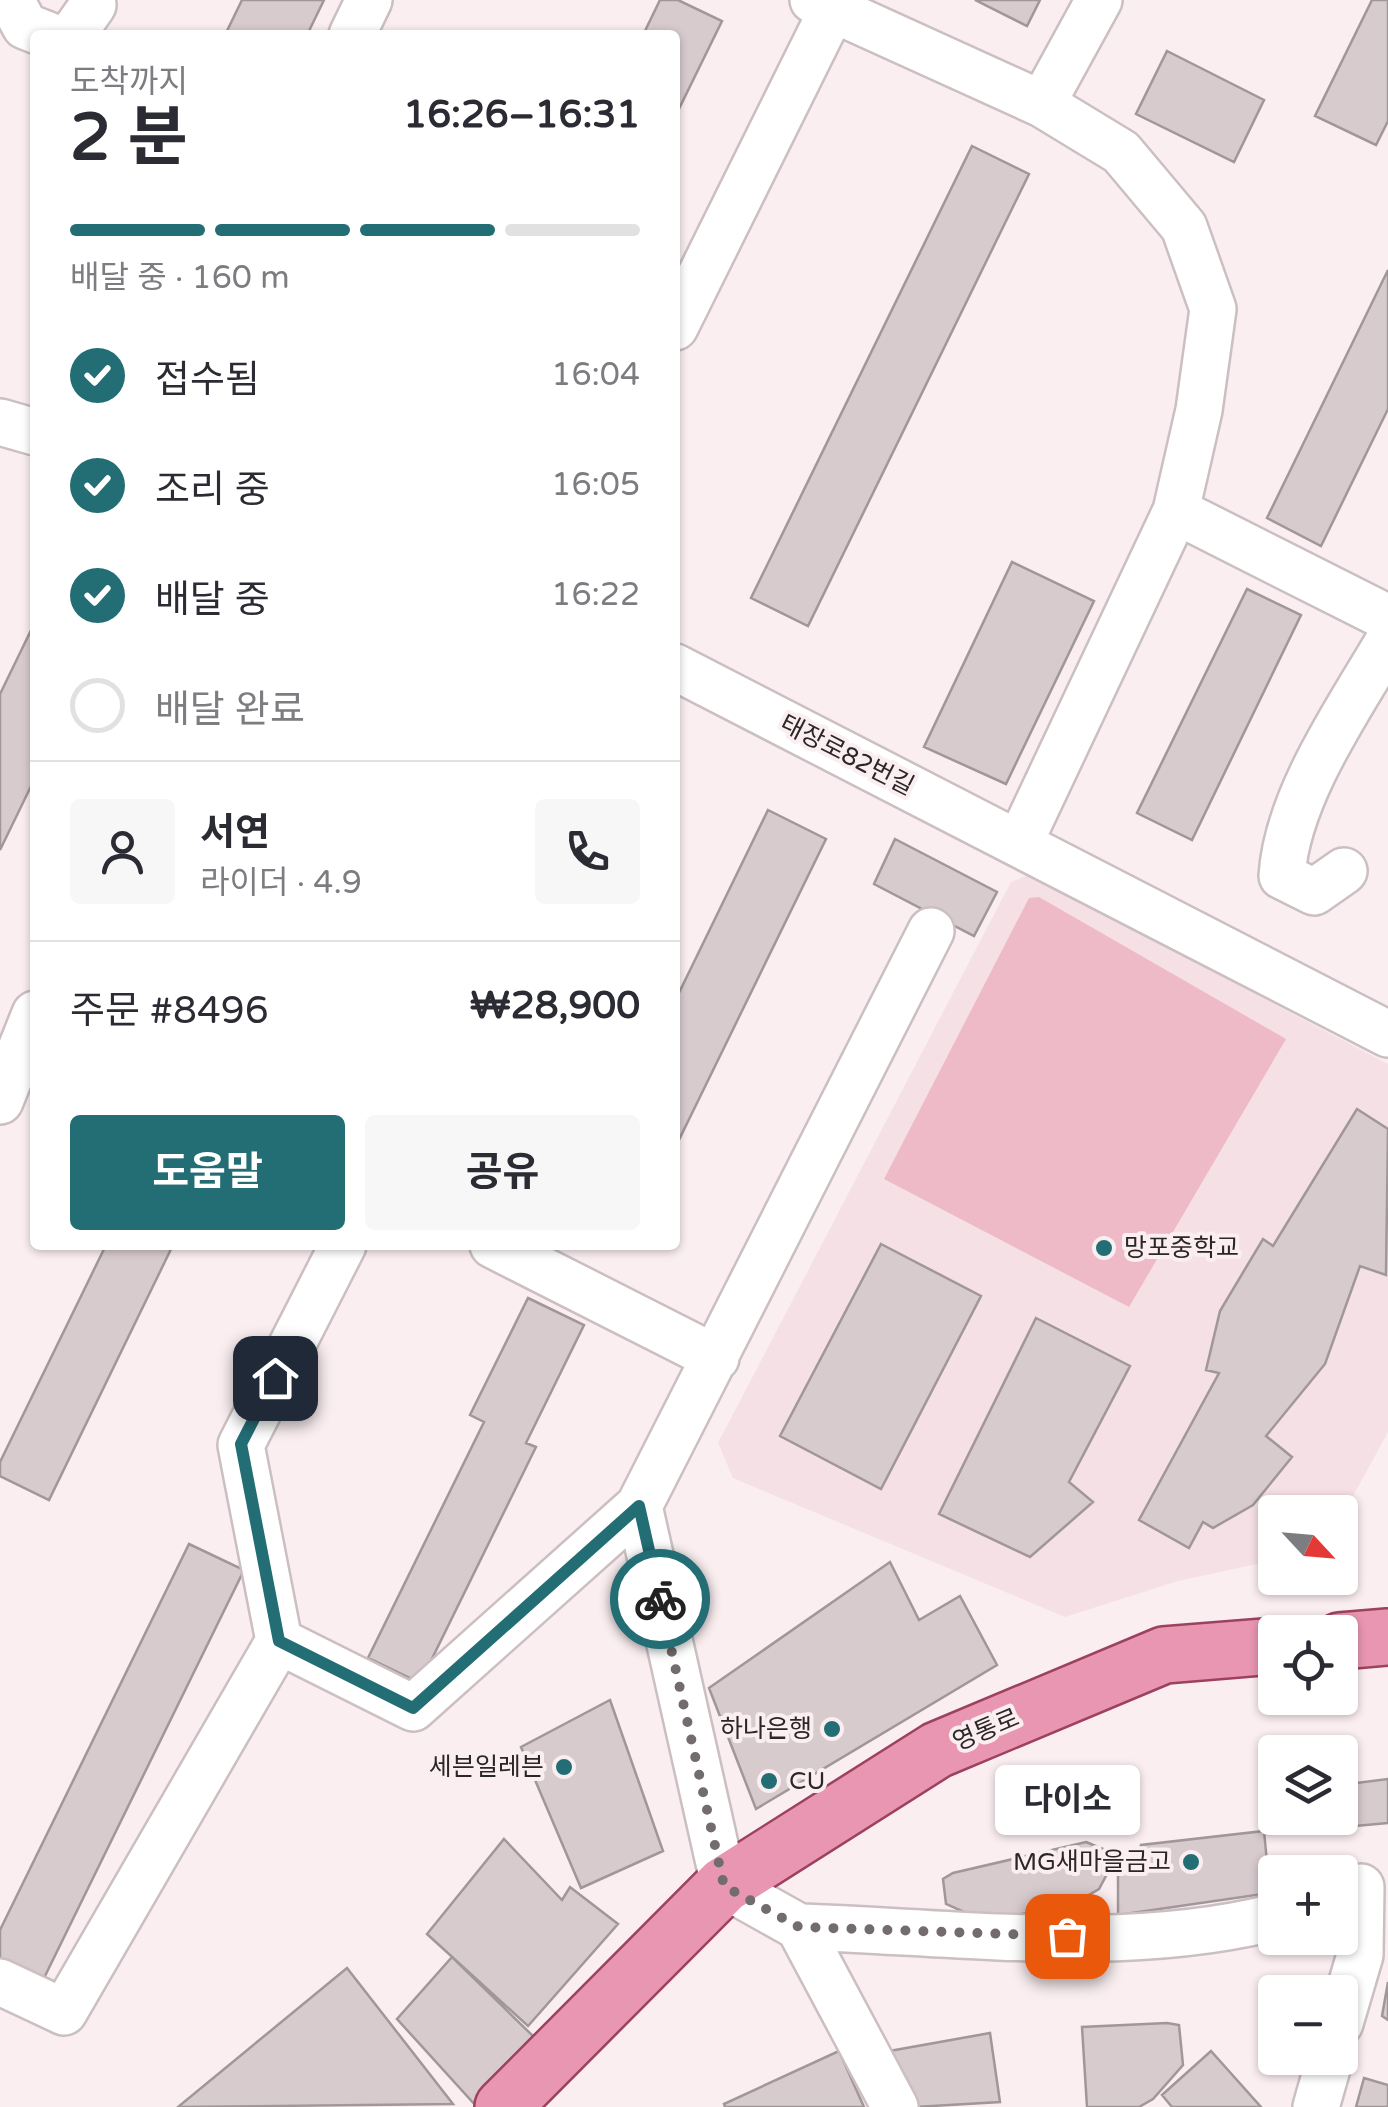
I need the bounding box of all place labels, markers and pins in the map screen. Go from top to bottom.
place label: 망포중학교 [1124,1233,1239,1263]
marker: 망포중학교 [1093,1237,1115,1259]
pin [233,1336,318,1421]
place label: 하나은행 [720,1714,812,1744]
marker: 하나은행 [821,1718,843,1740]
place label: 세븐일레븐 [429,1752,544,1782]
marker: 세븐일레븐 [553,1756,575,1778]
place label: CU [789,1766,825,1796]
callout: 다이소 [994,1766,1140,1836]
marker: CU [758,1770,780,1792]
place label: MG새마을금고 [1013,1847,1171,1877]
marker: MG새마을금고 [1180,1851,1202,1873]
pin [1025,1894,1110,1979]

